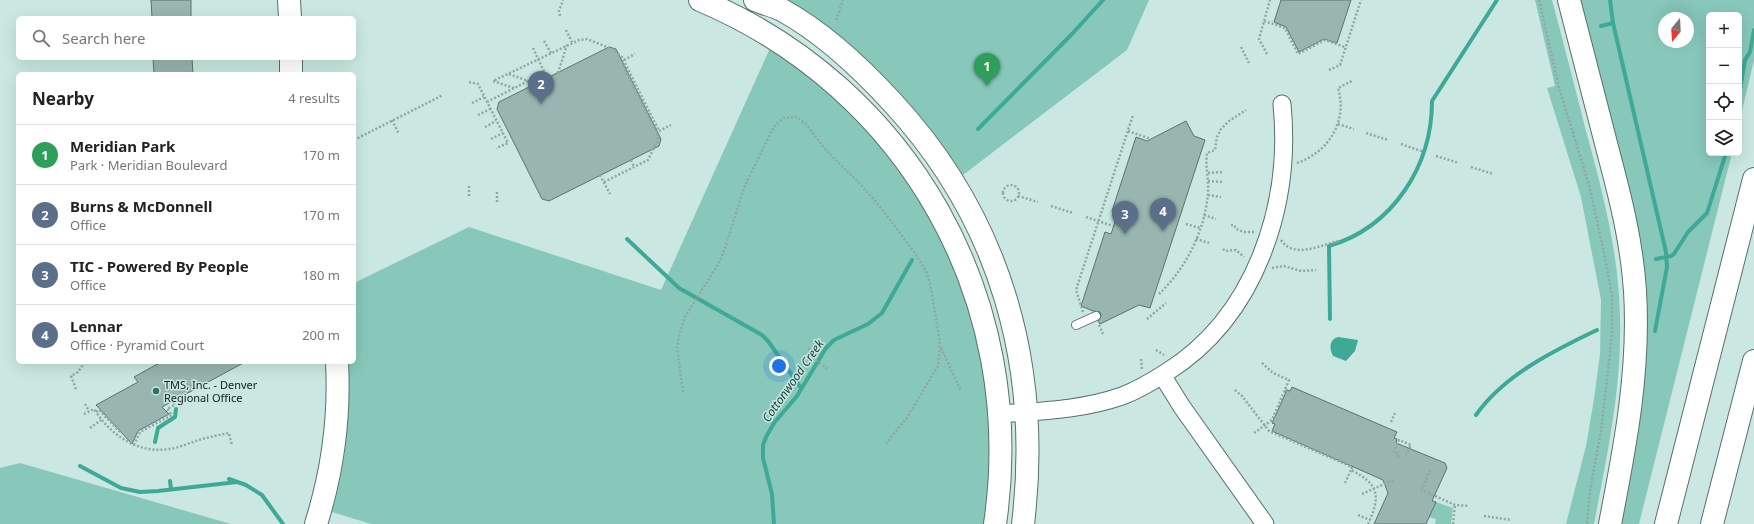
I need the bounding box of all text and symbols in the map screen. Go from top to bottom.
north arrow [1658,12,1694,48]
map controls [1706,12,1742,156]
button: + [1706,12,1742,48]
search box [16,16,356,60]
icon: search [30,27,52,49]
text: Search here [62,28,145,48]
button: − [1706,48,1742,84]
pin: 1 [974,53,1000,86]
pin: 2 [528,71,554,104]
button: locate [1706,84,1742,120]
text: Nearby [32,87,94,110]
text: 4 results [288,89,340,107]
button: layers [1706,120,1742,156]
text: Meridian Park [70,136,175,156]
text: 1 [41,146,49,164]
text: 170 m [302,146,340,164]
text: Park · Meridian Boulevard [70,156,227,174]
text: Burns & McDonnell [70,196,212,216]
pin: 4 [1150,198,1176,231]
pin: 3 [1112,201,1138,234]
text: 2 [41,206,49,224]
text: 170 m [302,206,340,224]
text: Office [70,216,106,234]
text: TIC - Powered By People [70,256,249,276]
text: 3 [41,266,49,284]
text: 180 m [302,266,340,284]
text: Office [70,276,106,294]
text: Lennar [70,316,123,336]
text: 4 [41,326,49,344]
text: 200 m [302,326,340,344]
water label: Cottonwood Creek [758,335,828,425]
text: Office · Pyramid Court [70,336,204,354]
your location [769,356,789,376]
place label: TMS, Inc. - Denver Regional Office [164,377,258,405]
marker: TMS, Inc. - Denver Regional Office [151,386,161,396]

